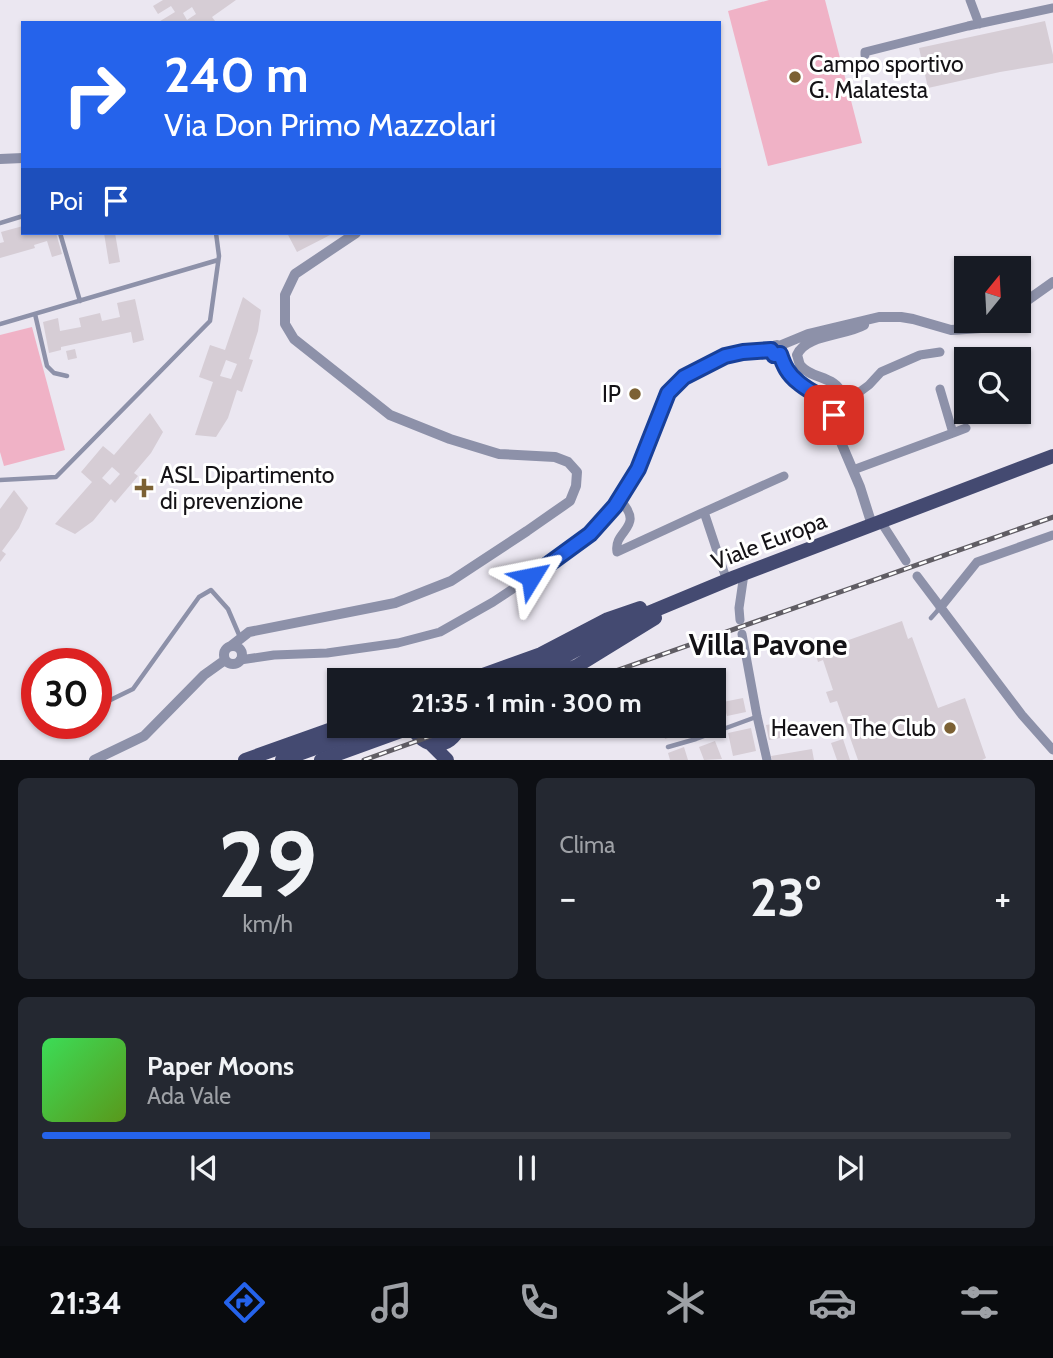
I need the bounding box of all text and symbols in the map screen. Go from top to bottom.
text: 240 m [164,45,309,104]
icon: right [49,49,140,140]
place label: Campo sportivo G. Malatesta [809,50,964,104]
marker: Campo sportivo G. Malatesta [787,69,803,85]
text: Via Don Primo Mazzolari [164,105,496,144]
icon: arrive [97,182,135,220]
text: Poi [49,185,83,217]
north arrow [954,256,1031,332]
map controls [954,256,1031,424]
button: search [954,347,1031,424]
place label: IP [602,380,621,408]
pin [804,385,864,445]
marker: IP [627,386,643,402]
icon: arrive [815,396,853,434]
place label: ASL Dipartimento di prevenzione [160,461,334,515]
marker: ASL Dipartimento di prevenzione [134,478,154,498]
street label: Viale Europa [707,506,831,576]
position arrow [494,540,568,614]
district label: Villa Pavone [689,626,847,663]
speed limit sign: 30 [21,648,112,739]
text: 21:35 · 1 min · 300 m [411,687,642,719]
place label: Heaven The Club [771,714,936,742]
marker: Heaven The Club [942,720,958,736]
text: 29 [218,809,317,920]
text: Clima [560,831,615,859]
text: 23° [750,866,821,929]
text: − [560,874,576,921]
text: + [994,874,1011,921]
text: km/h [243,910,293,938]
text: Paper Moons [147,1050,294,1082]
text: Ada Vale [147,1082,231,1110]
icon: previous [185,1149,223,1187]
icon: pause [508,1149,546,1187]
icon: next [831,1149,869,1187]
icon: directions [220,1278,269,1327]
icon: music [367,1278,416,1327]
icon: phone [514,1278,563,1327]
icon: climate [661,1278,710,1327]
icon: car [808,1278,857,1327]
icon: filters [955,1278,1004,1327]
text: 21:34 [49,1283,122,1322]

